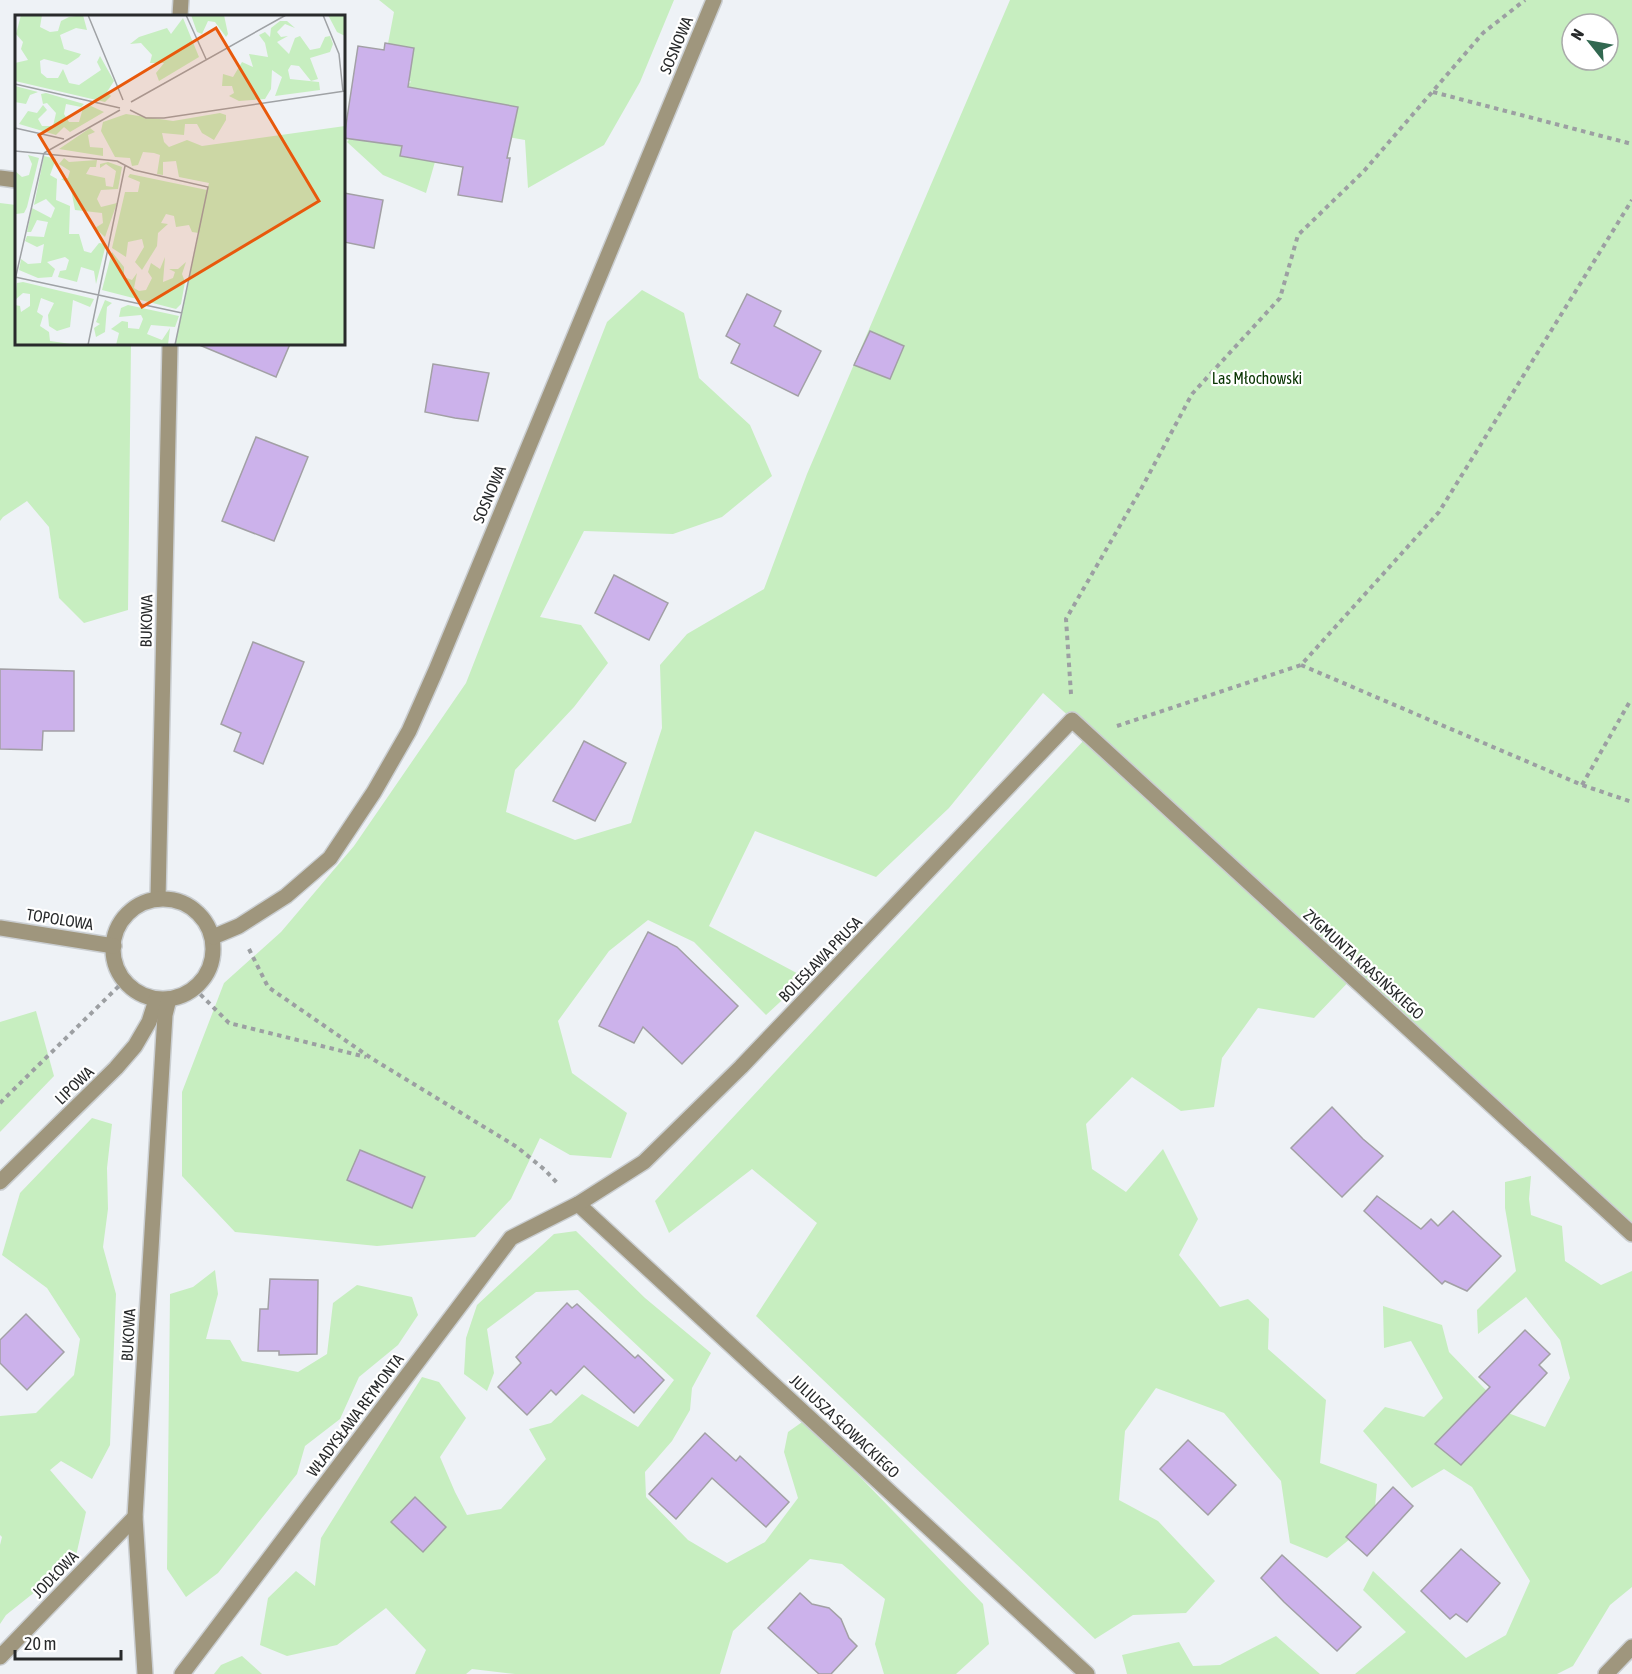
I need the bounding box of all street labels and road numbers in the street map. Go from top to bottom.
street label: SOSNOWA [656,13,696,76]
street label: SOSNOWA [469,462,509,525]
street label: BUKOWA [137,594,155,648]
street label: TOPOLOWA [25,905,95,933]
street label: ZYGMUNTA KRASIŃSKIEGO [1300,905,1428,1023]
street label: BOLESŁAWA PRUSA [775,913,865,1005]
street label: LIPOWA [51,1062,97,1108]
street label: BUKOWA [118,1308,138,1362]
street label: WŁADYSŁAWA REYMONTA [303,1350,407,1480]
street label: JULIUSZA SŁOWACKIEGO [787,1371,903,1481]
street label: JODŁOWA [29,1547,82,1601]

